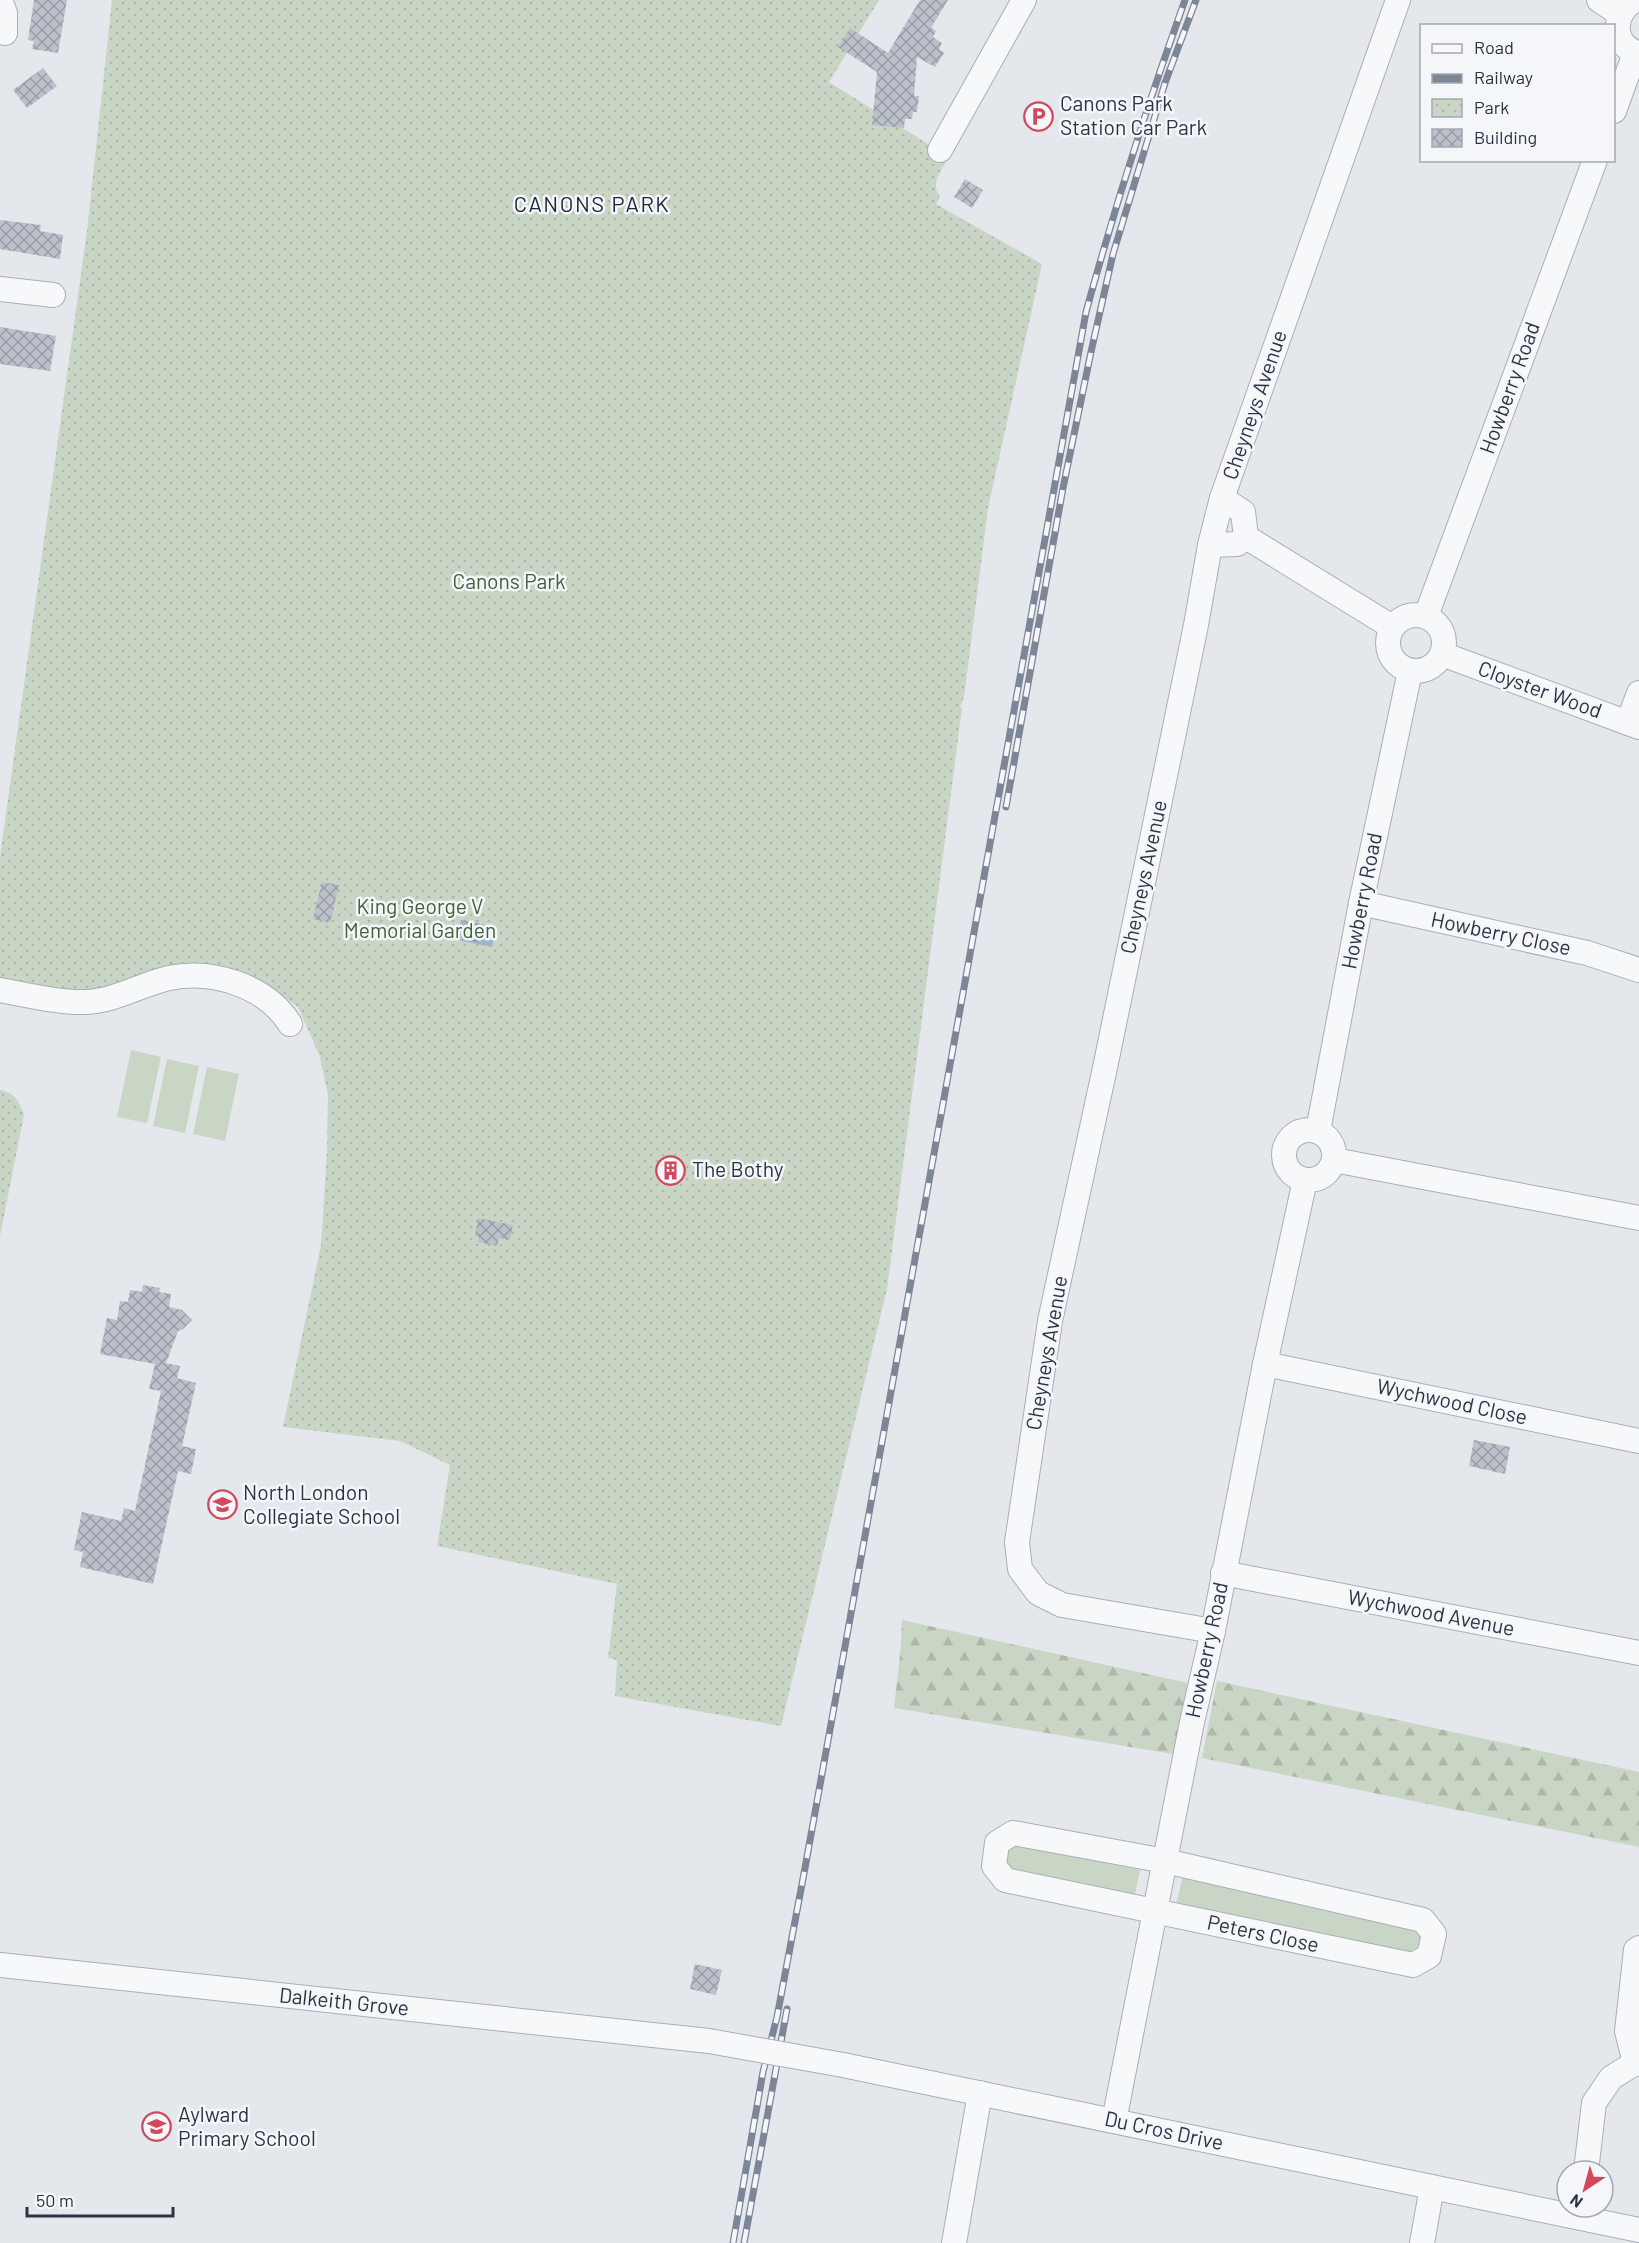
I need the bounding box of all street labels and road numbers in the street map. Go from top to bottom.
street label: Howberry Road [1473,318,1544,457]
street label: Cheyneys Avenue [1216,326,1291,483]
street label: Cloyster Wood [1475,655,1606,723]
street label: Cheyneys Avenue [1114,797,1171,956]
street label: Howberry Road [1335,830,1386,971]
street label: Howberry Close [1429,905,1574,960]
street label: Cheyneys Avenue [1020,1273,1071,1432]
street label: Wychwood Close [1375,1372,1530,1429]
street label: Howberry Road [1179,1579,1232,1720]
street label: Wychwood Avenue [1346,1583,1517,1640]
street label: Peters Close [1205,1908,1322,1957]
street label: Dalkeith Grove [278,1981,410,2020]
street label: Du Cros Drive [1103,2105,1226,2154]

